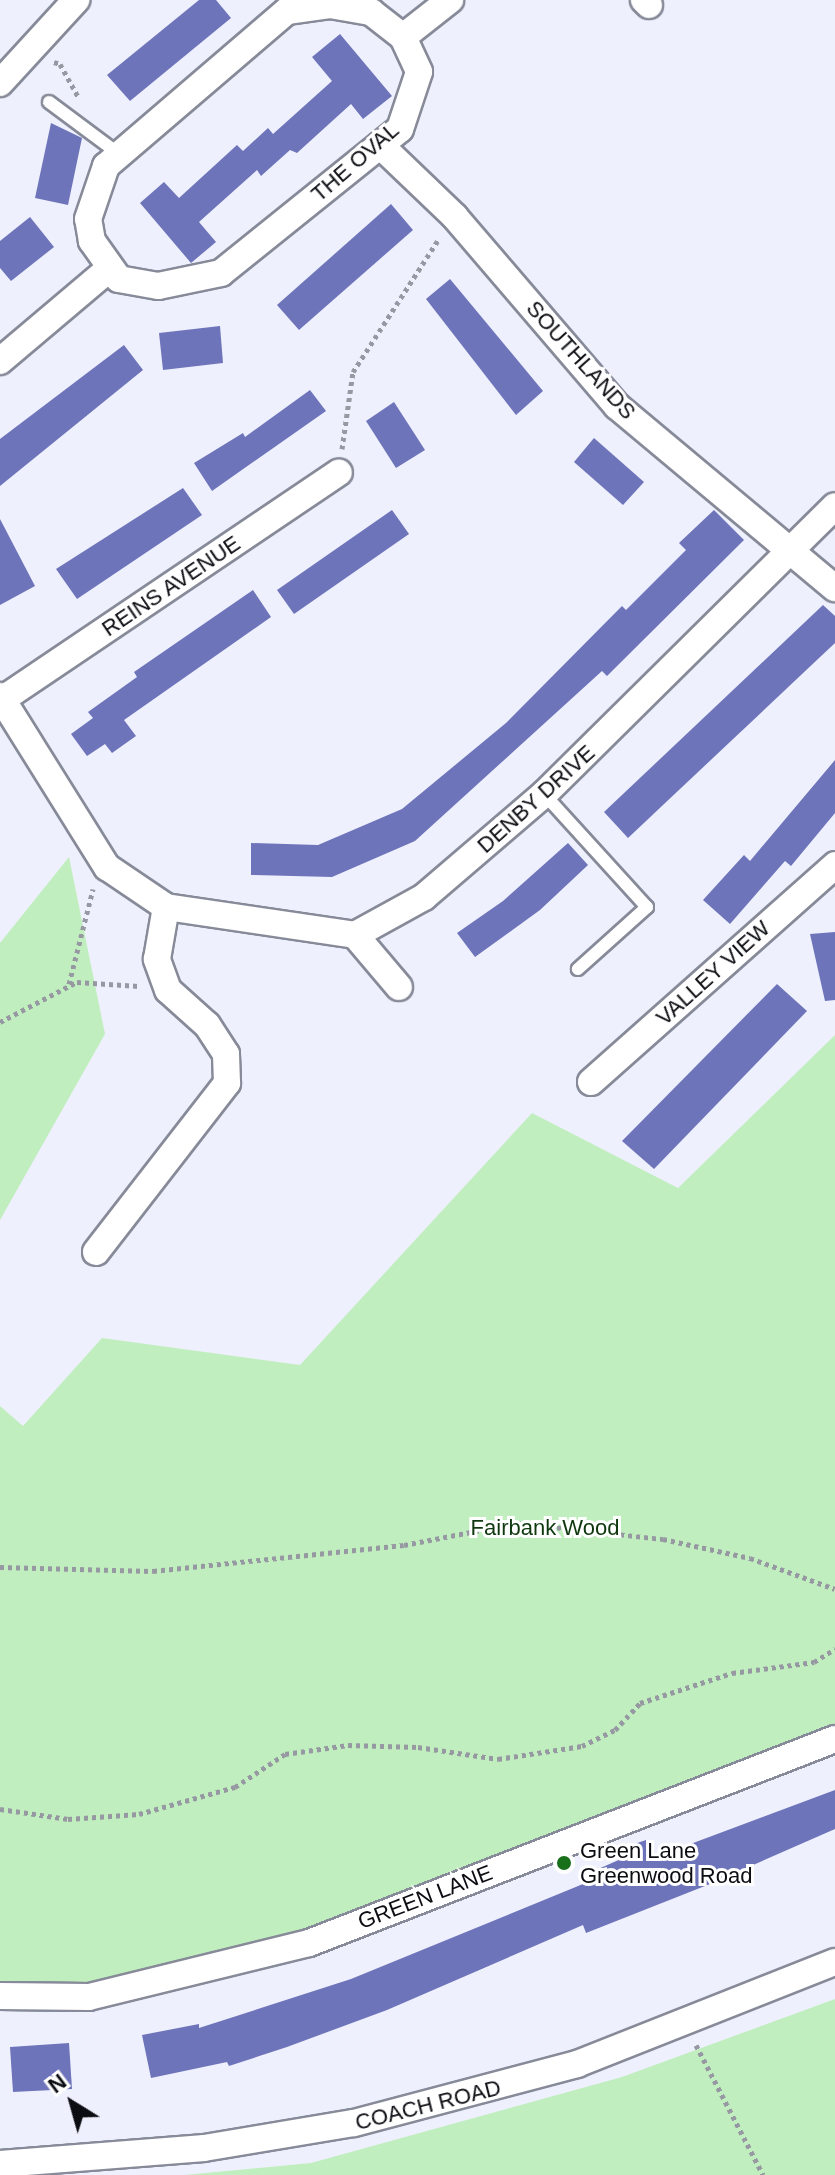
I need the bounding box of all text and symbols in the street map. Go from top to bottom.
street label: THE OVAL [306,117,404,207]
street label: SOUTHLANDS [521,295,641,425]
street label: REINS AVENUE [96,530,246,642]
street label: DENBY DRIVE [472,739,600,859]
street label: VALLEY VIEW [651,915,775,1031]
park label: Fairbank Wood [471,1515,619,1541]
place label: Green Lane Greenwood Road [580,1837,752,1888]
marker: Green Lane Greenwood Road [555,1854,573,1872]
street label: GREEN LANE [354,1859,496,1935]
north arrow [32,2063,112,2143]
text: N [43,2069,71,2098]
street label: COACH ROAD [352,2074,504,2136]

